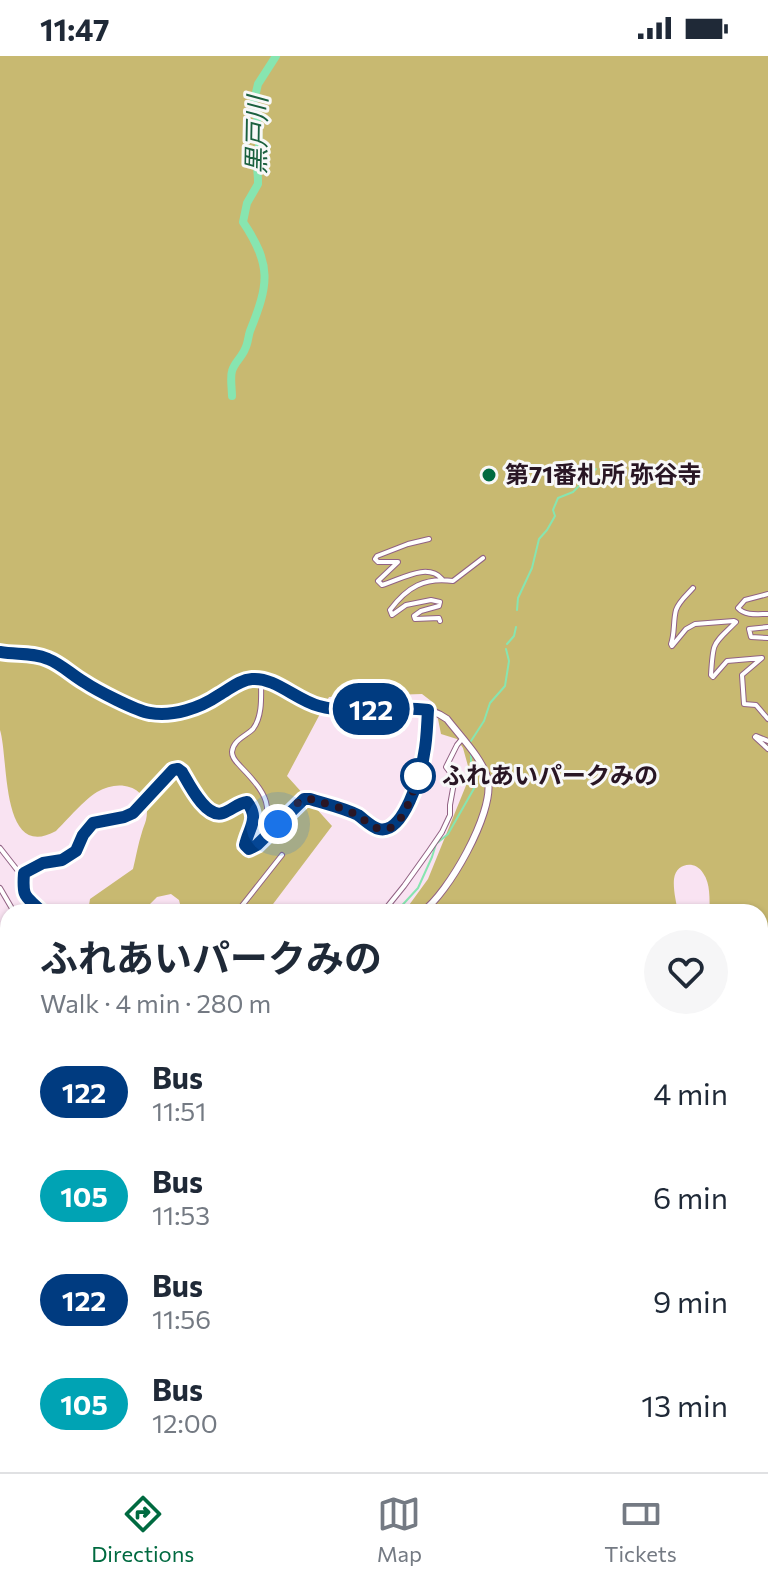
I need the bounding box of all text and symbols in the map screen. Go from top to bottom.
text: 11:47 [40,10,109,47]
water label: 黒戸川 [239,93,272,174]
place label: 第71番札所 弥谷寺 [505,459,702,488]
marker: 第71番札所 弥谷寺 [480,466,498,484]
line badge: 122 [325,683,417,735]
text: 122 [349,692,393,726]
marker: ふれあいパークみの [401,759,435,793]
place label: ふれあいパークみの [442,760,658,789]
your location [258,804,298,844]
button: heart [644,930,728,1014]
text: ふれあいパークみの [40,933,382,980]
text: Walk · 4 min · 280 m [40,987,271,1018]
text: Bus [152,1058,203,1095]
text: 4 min [653,1074,728,1111]
text: 122 [62,1075,106,1109]
text: 11:51 [152,1095,206,1126]
text: Bus [152,1162,203,1199]
text: 6 min [653,1178,728,1215]
text: 105 [60,1179,108,1213]
text: 11:53 [152,1199,210,1230]
text: Bus [152,1266,203,1303]
text: 9 min [653,1282,728,1319]
text: 122 [62,1283,106,1317]
text: 11:56 [152,1303,211,1334]
text: Bus [152,1370,203,1407]
text: 13 min [641,1386,728,1423]
text: 105 [60,1387,108,1421]
text: 12:00 [152,1407,218,1438]
tab: Directions [91,1492,194,1567]
tab: Map [377,1492,422,1567]
tab: Tickets [604,1492,677,1567]

